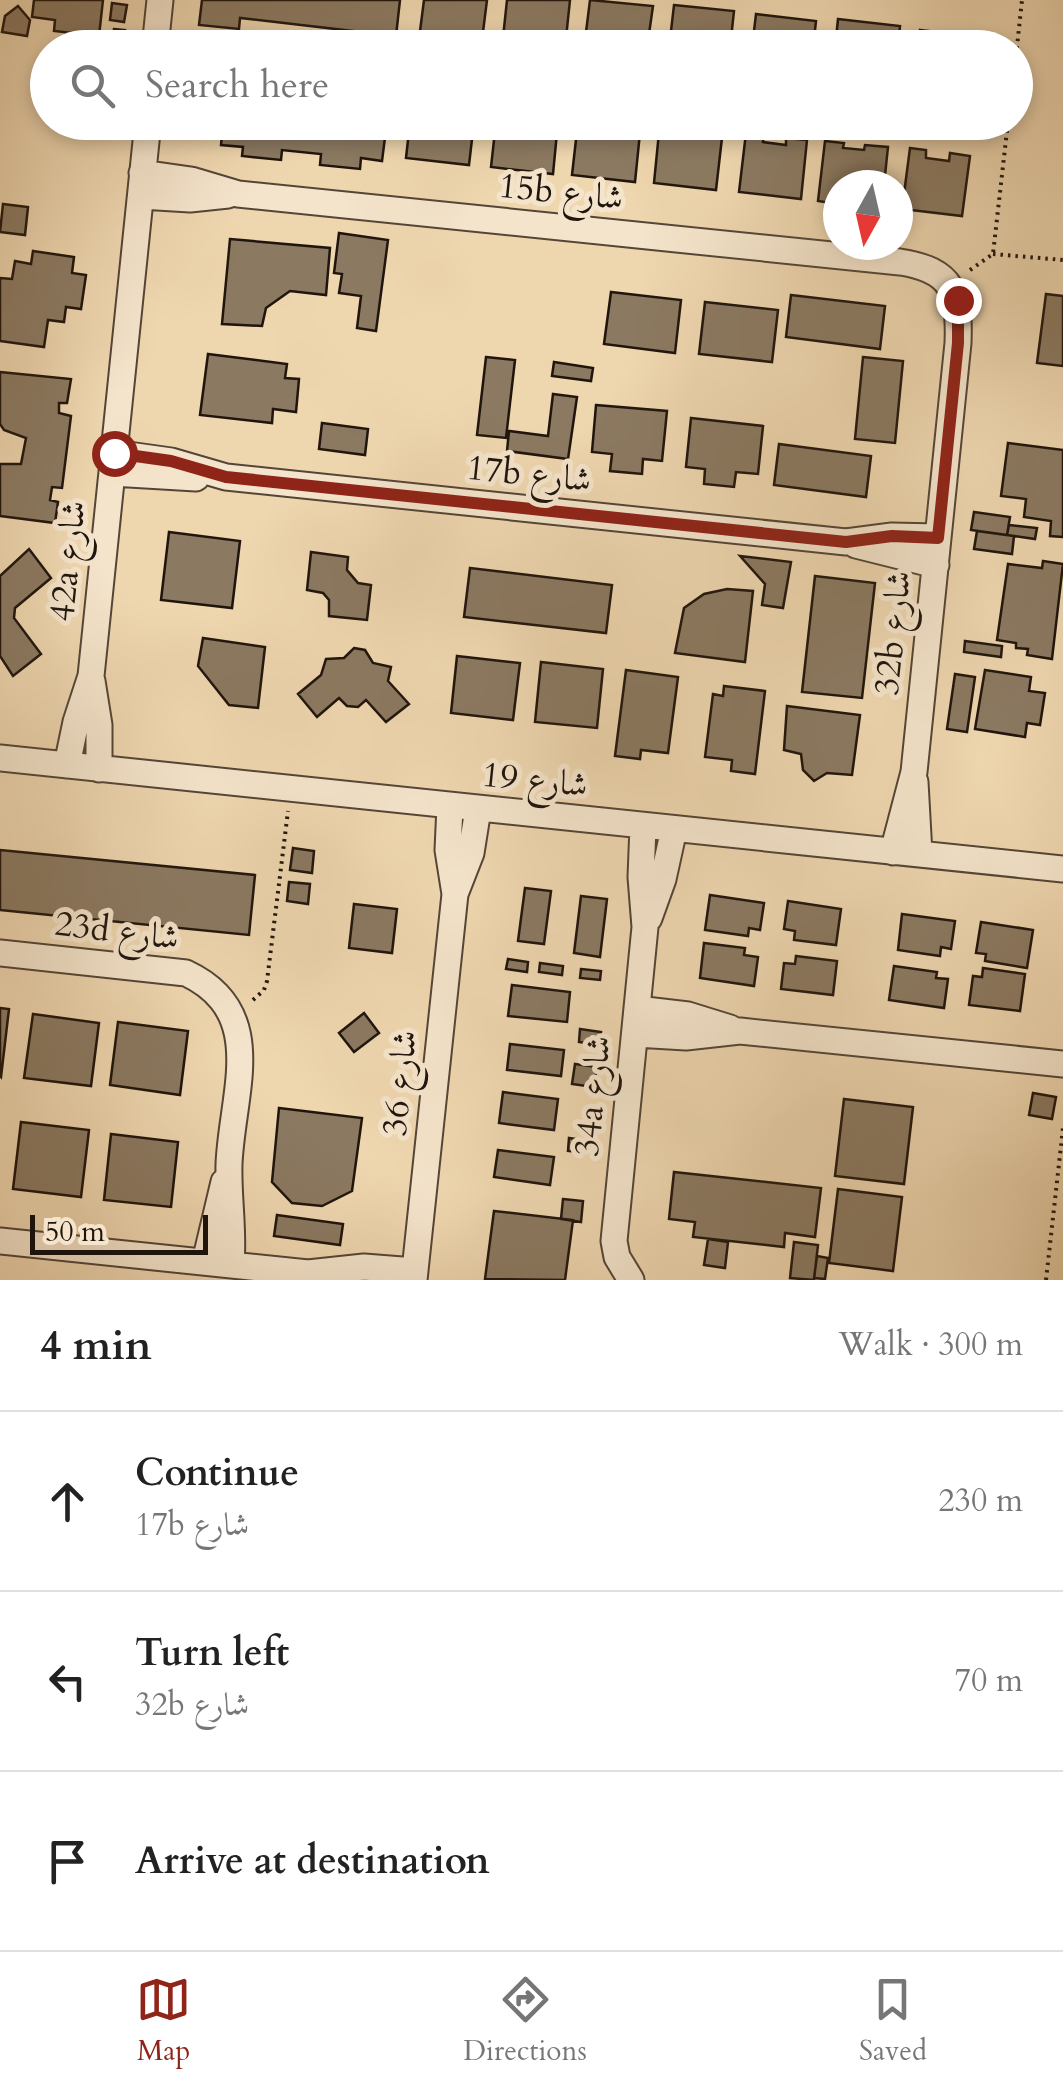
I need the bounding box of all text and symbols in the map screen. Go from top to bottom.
search box [30,30,1033,140]
icon: search [65,58,120,113]
text: Search here [145,59,329,111]
street label: 15b شارع [496,162,626,226]
north arrow [823,170,913,260]
route end [936,278,982,324]
route start [92,431,138,477]
street label: 17b شارع [464,444,594,508]
street label: 42a شارع [38,498,102,624]
street label: 32b شارع [863,568,927,698]
street label: شارع 19 [479,751,590,813]
street label: 23d شارع [52,900,182,966]
street label: شارع 36 [371,1028,433,1139]
street label: 34a شارع [563,1033,627,1159]
scale bar [30,1210,208,1254]
text: 50 m [45,1213,105,1251]
text: 4 min [40,1317,152,1374]
text: Walk · 300 m [838,1323,1023,1367]
text: Continue [135,1447,299,1499]
icon: ahead [40,1474,95,1529]
text: 230 m [938,1479,1023,1523]
text: 17b شارع [135,1503,249,1547]
text: Turn left [135,1627,289,1679]
icon: left [40,1654,95,1709]
text: 70 m [955,1659,1023,1703]
text: 32b شارع [135,1683,249,1727]
icon: arrive [40,1834,95,1889]
text: Arrive at destination [135,1835,490,1887]
tab: Map [136,1972,191,2070]
tab: Directions [463,1972,587,2070]
tab: Saved [859,1972,927,2070]

